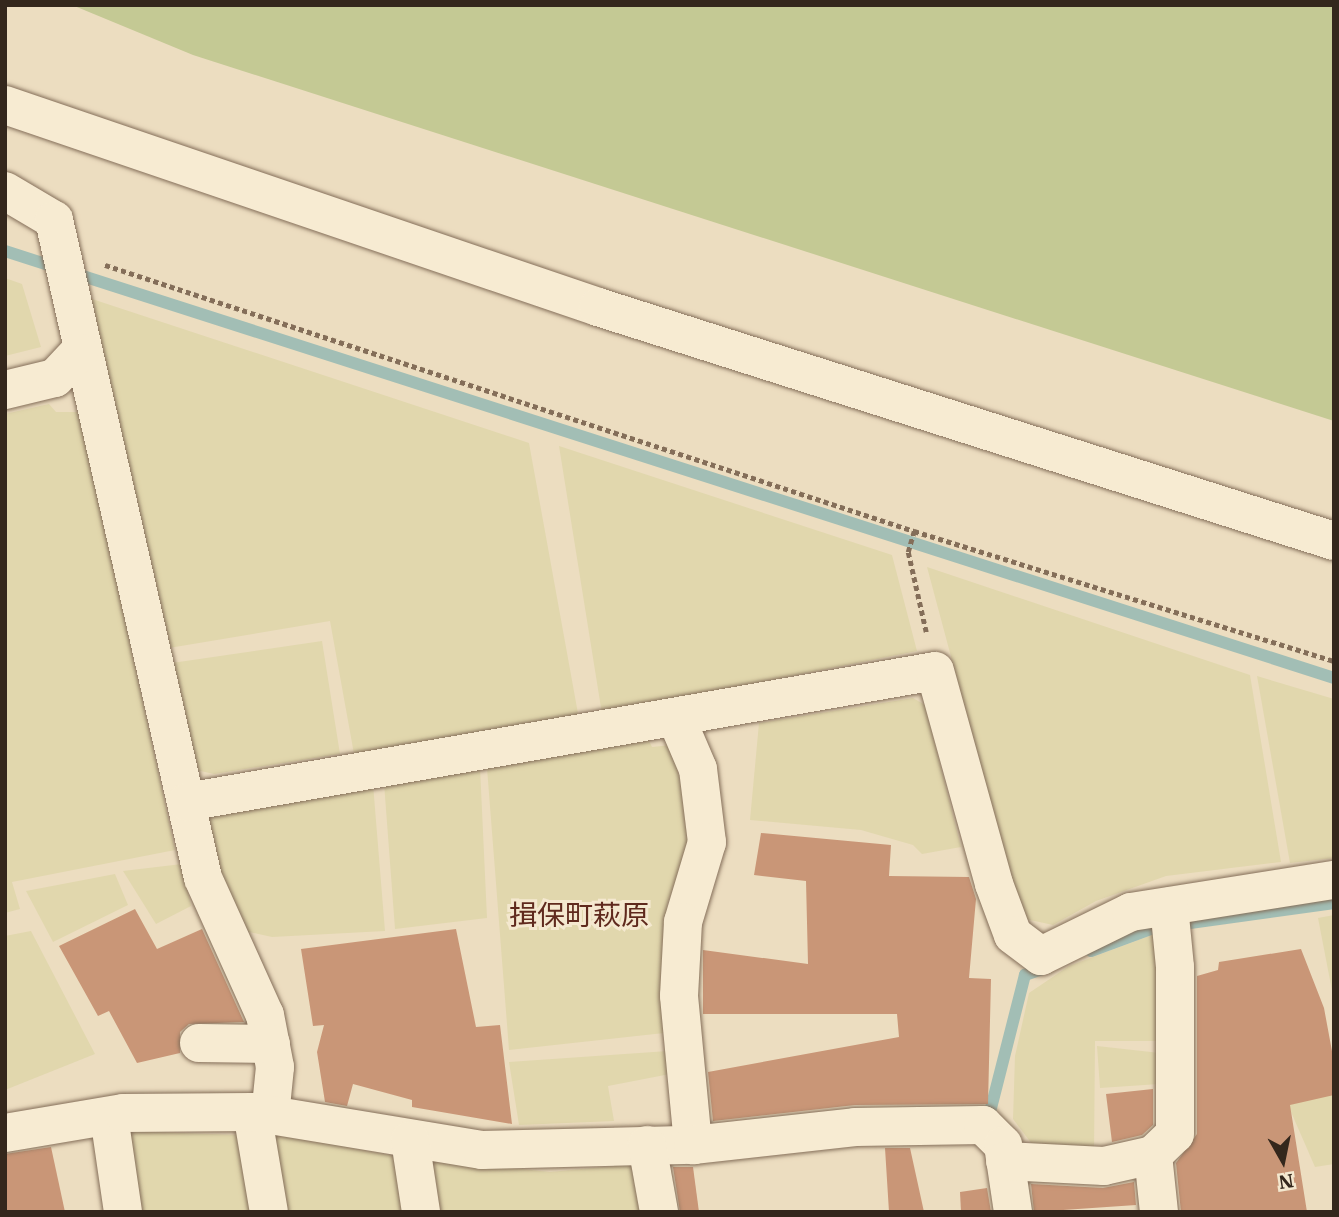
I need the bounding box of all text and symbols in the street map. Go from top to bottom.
district label: 揖保町萩原 [509,898,649,932]
north arrow [1248,1126,1318,1196]
text: N [1277,1169,1296,1195]

